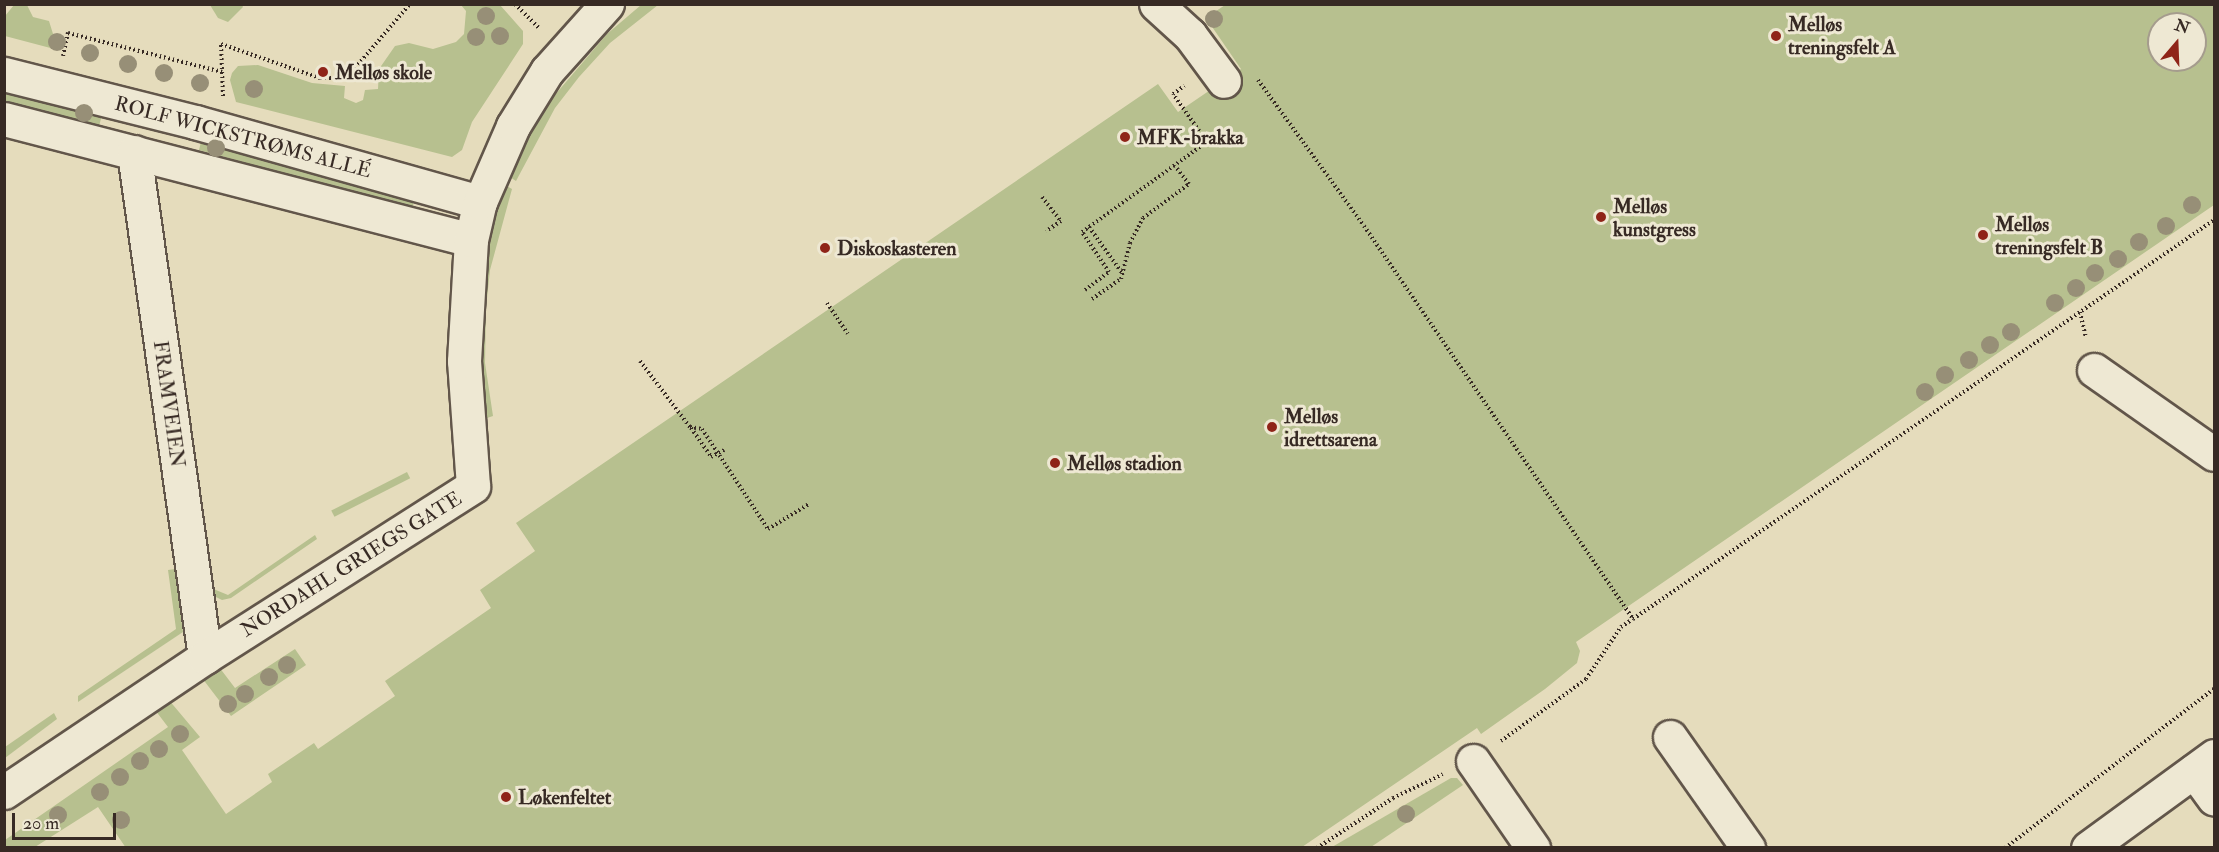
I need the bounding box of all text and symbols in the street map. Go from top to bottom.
north arrow [2147,12,2207,72]
place label: Melløs treningsfelt A [1788,13,1896,60]
text: N [2172,15,2192,39]
marker: Melløs treningsfelt A [1769,29,1783,43]
place label: Melløs skole [335,60,432,84]
marker: Melløs skole [316,65,330,79]
street label: ROLF WICKSTRØMS ALLÉ [112,91,374,183]
place label: MFK-brakka [1137,125,1244,149]
marker: MFK-brakka [1118,130,1132,144]
place label: Melløs kunstgress [1613,194,1696,241]
marker: Melløs kunstgress [1594,210,1608,224]
place label: Melløs treningsfelt B [1995,212,2103,259]
marker: Melløs treningsfelt B [1976,228,1990,242]
place label: Diskoskasteren [837,236,957,260]
marker: Diskoskasteren [818,241,832,255]
street label: FRAMVEIEN [148,339,190,469]
place label: Melløs idrettsarena [1284,404,1377,451]
marker: Melløs idrettsarena [1265,420,1279,434]
place label: Melløs stadion [1067,451,1182,475]
marker: Melløs stadion [1048,456,1062,470]
street label: NORDAHL GRIEGS GATE [236,486,466,642]
place label: Løkenfeltet [518,785,611,809]
marker: Løkenfeltet [499,790,513,804]
scale bar [15,801,118,839]
text: 20 m [23,812,59,835]

